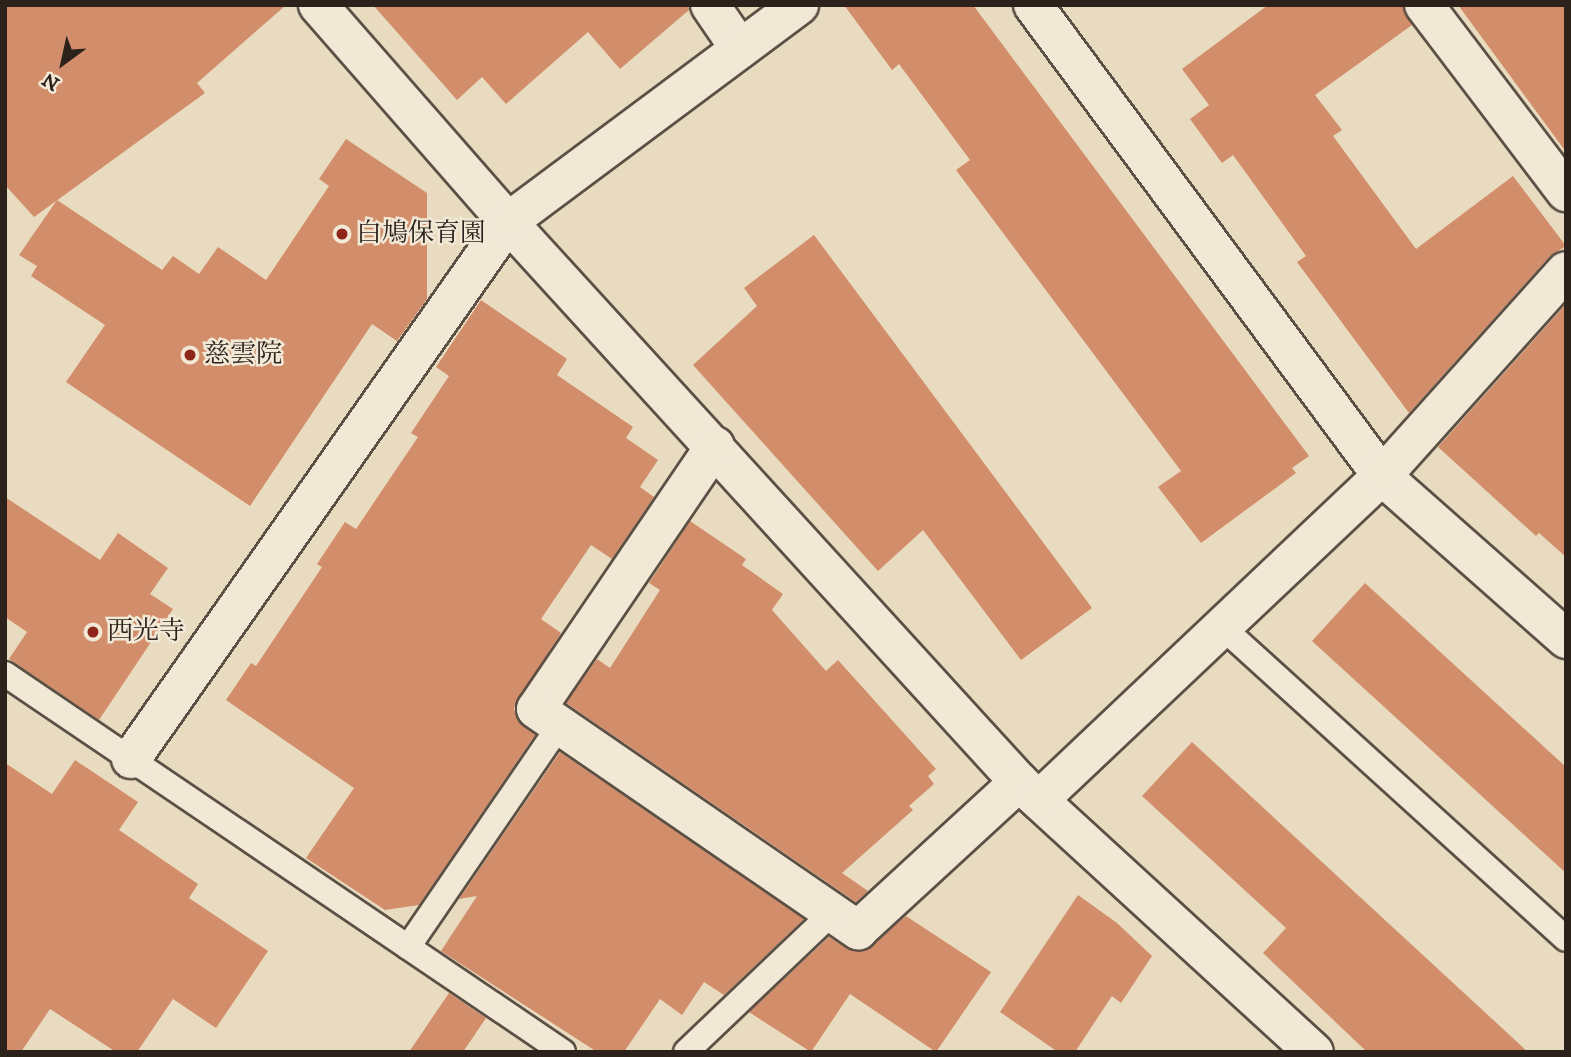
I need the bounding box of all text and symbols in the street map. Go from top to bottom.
north arrow [28,28,98,98]
text: N [38,67,64,95]
place label: 白鳩保育園 [356,218,486,250]
marker: 白鳩保育園 [334,226,350,242]
place label: 慈雲院 [204,339,282,371]
marker: 慈雲院 [182,347,198,363]
place label: 西光寺 [107,616,185,648]
marker: 西光寺 [85,624,101,640]

